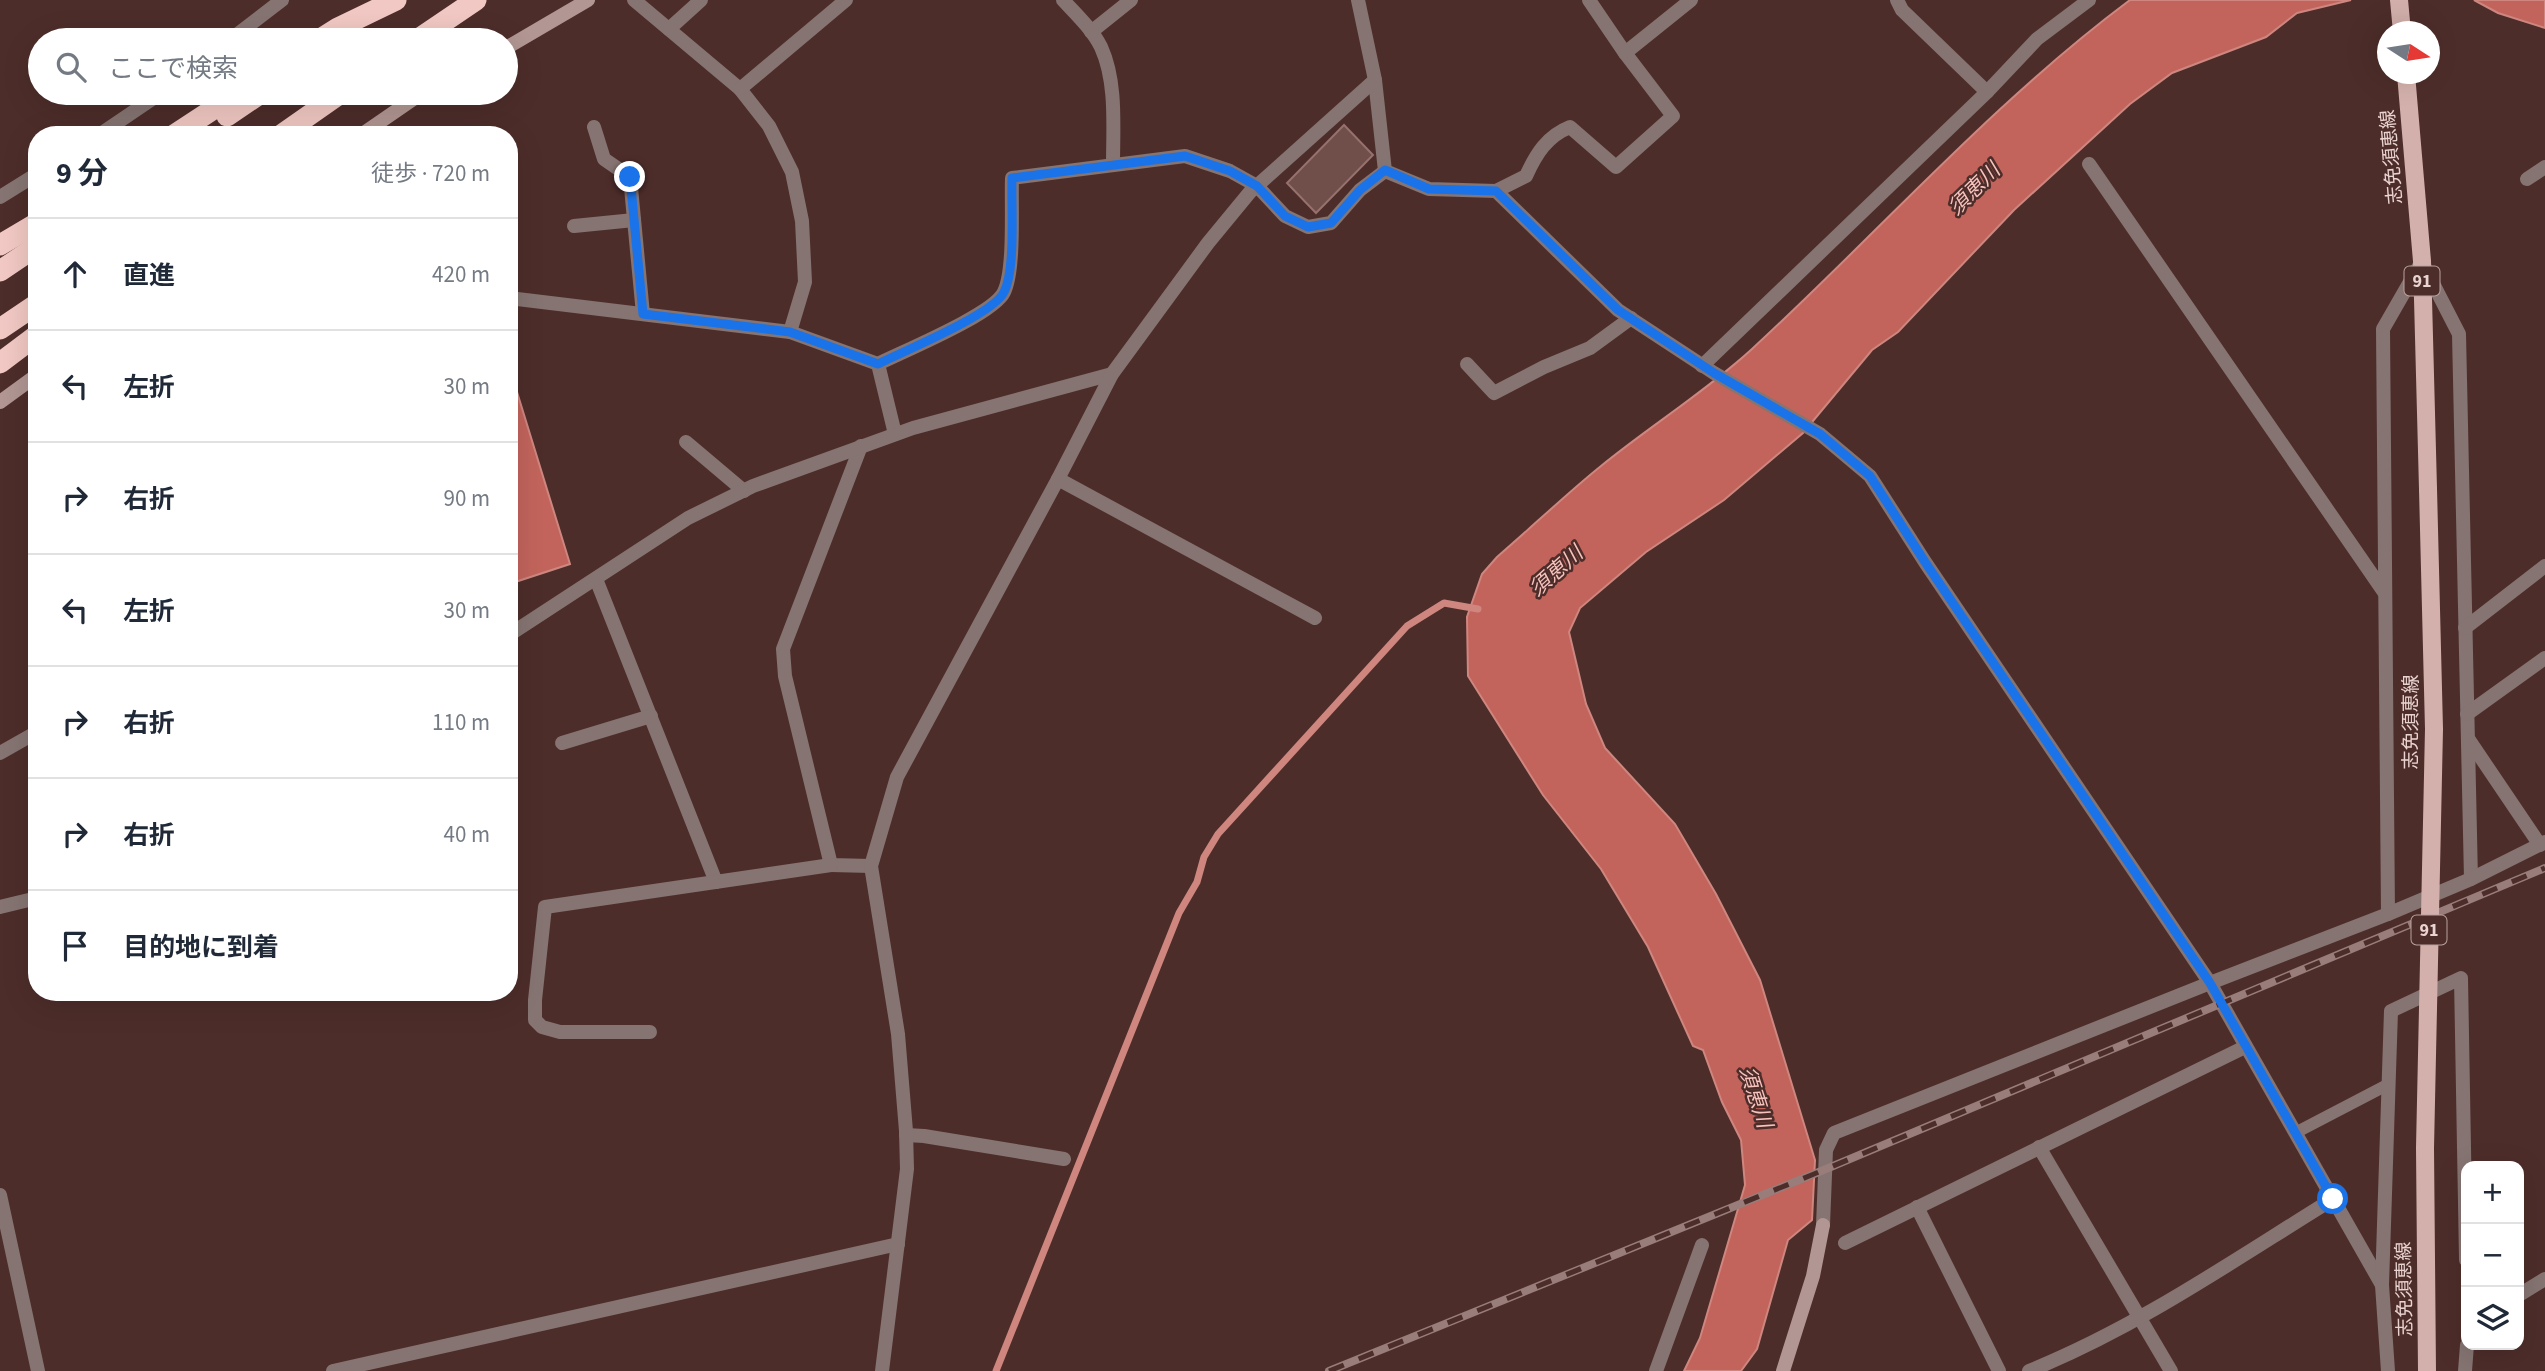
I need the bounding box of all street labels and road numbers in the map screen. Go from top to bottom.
street label: 志免須恵線 [2374,108,2410,206]
road number: 91 [2404,267,2440,296]
street label: 志免須恵線 [2398,674,2425,770]
road number: 91 [2412,916,2446,945]
street label: 志免須恵線 [2391,1241,2419,1337]

